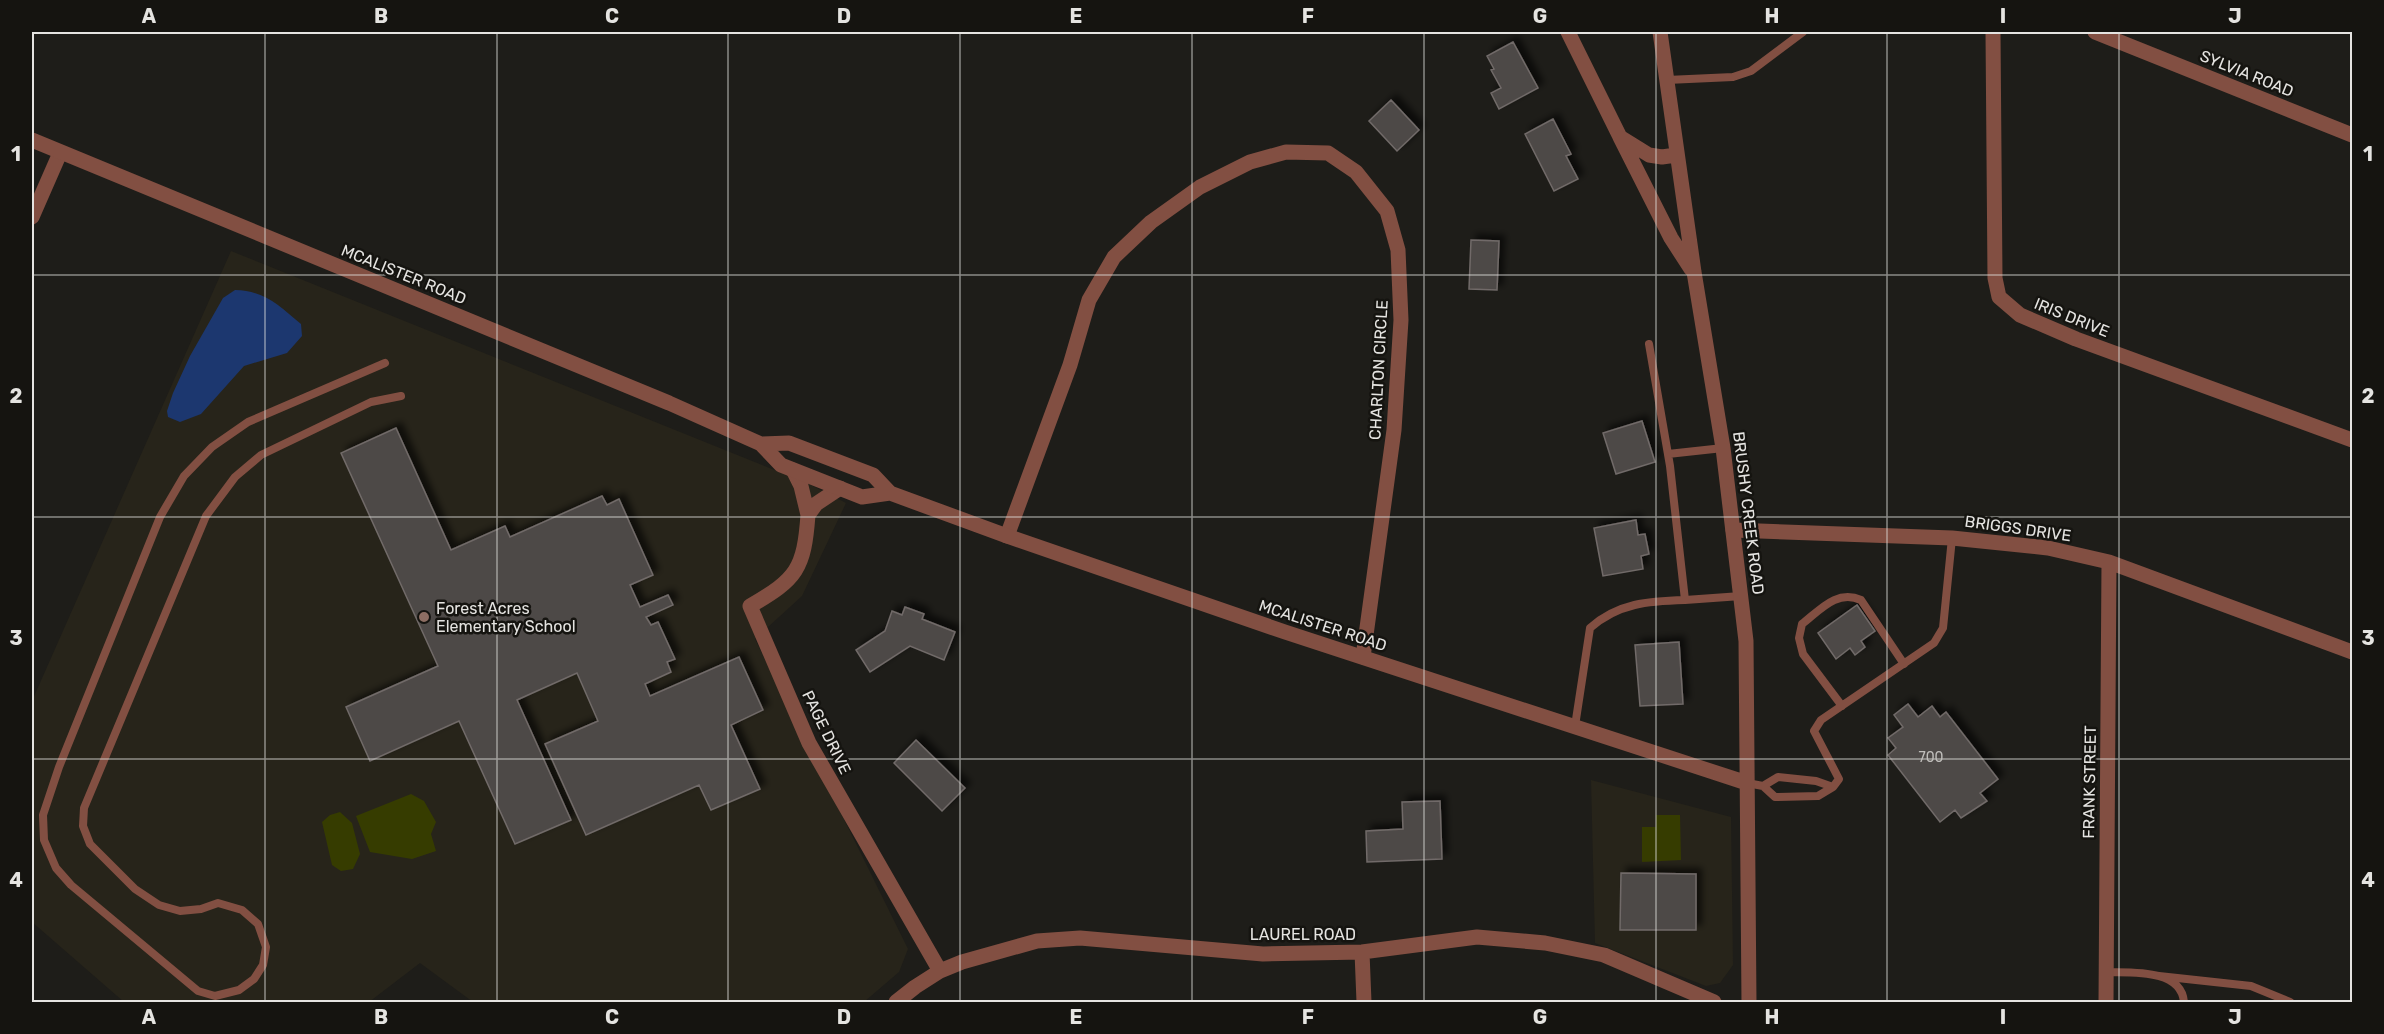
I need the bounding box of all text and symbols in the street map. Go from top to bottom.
text: A [142,4,157,28]
text: B [374,4,388,28]
text: C [605,4,619,28]
text: D [837,4,851,28]
text: E [1070,4,1082,28]
text: F [1302,4,1314,28]
text: G [1533,4,1547,28]
text: H [1765,4,1779,28]
text: I [2000,4,2006,28]
text: J [2228,4,2242,28]
street label: SYLVIA ROAD [2197,46,2296,101]
text: 1 [11,142,21,166]
text: 1 [2363,142,2373,166]
street label: MCALISTER ROAD [338,241,469,308]
street label: IRIS DRIVE [2032,294,2112,341]
street label: CHARLTON CIRCLE [1365,300,1392,440]
text: 2 [10,384,23,408]
text: 2 [2362,384,2375,408]
street label: BRUSHY CREEK ROAD [1729,430,1768,596]
street label: BRIGGS DRIVE [1964,512,2072,545]
street label: MCALISTER ROAD [1256,596,1389,655]
place label: Forest Acres Elementary School [436,599,576,636]
marker: Forest Acres Elementary School [417,610,431,624]
text: 3 [9,626,23,650]
text: 3 [2361,626,2375,650]
street label: PAGE DRIVE [798,687,855,777]
street label: FRANK STREET [2079,725,2100,839]
house number: 700 [1919,749,1944,766]
text: 4 [9,868,23,892]
text: 4 [2361,868,2375,892]
street label: LAUREL ROAD [1250,925,1356,944]
text: A [142,1005,157,1029]
text: B [374,1005,388,1029]
text: C [605,1005,619,1029]
text: D [837,1005,851,1029]
text: E [1070,1005,1082,1029]
text: F [1302,1005,1314,1029]
text: G [1533,1005,1547,1029]
text: H [1765,1005,1779,1029]
text: I [2000,1005,2006,1029]
text: J [2228,1005,2242,1029]

